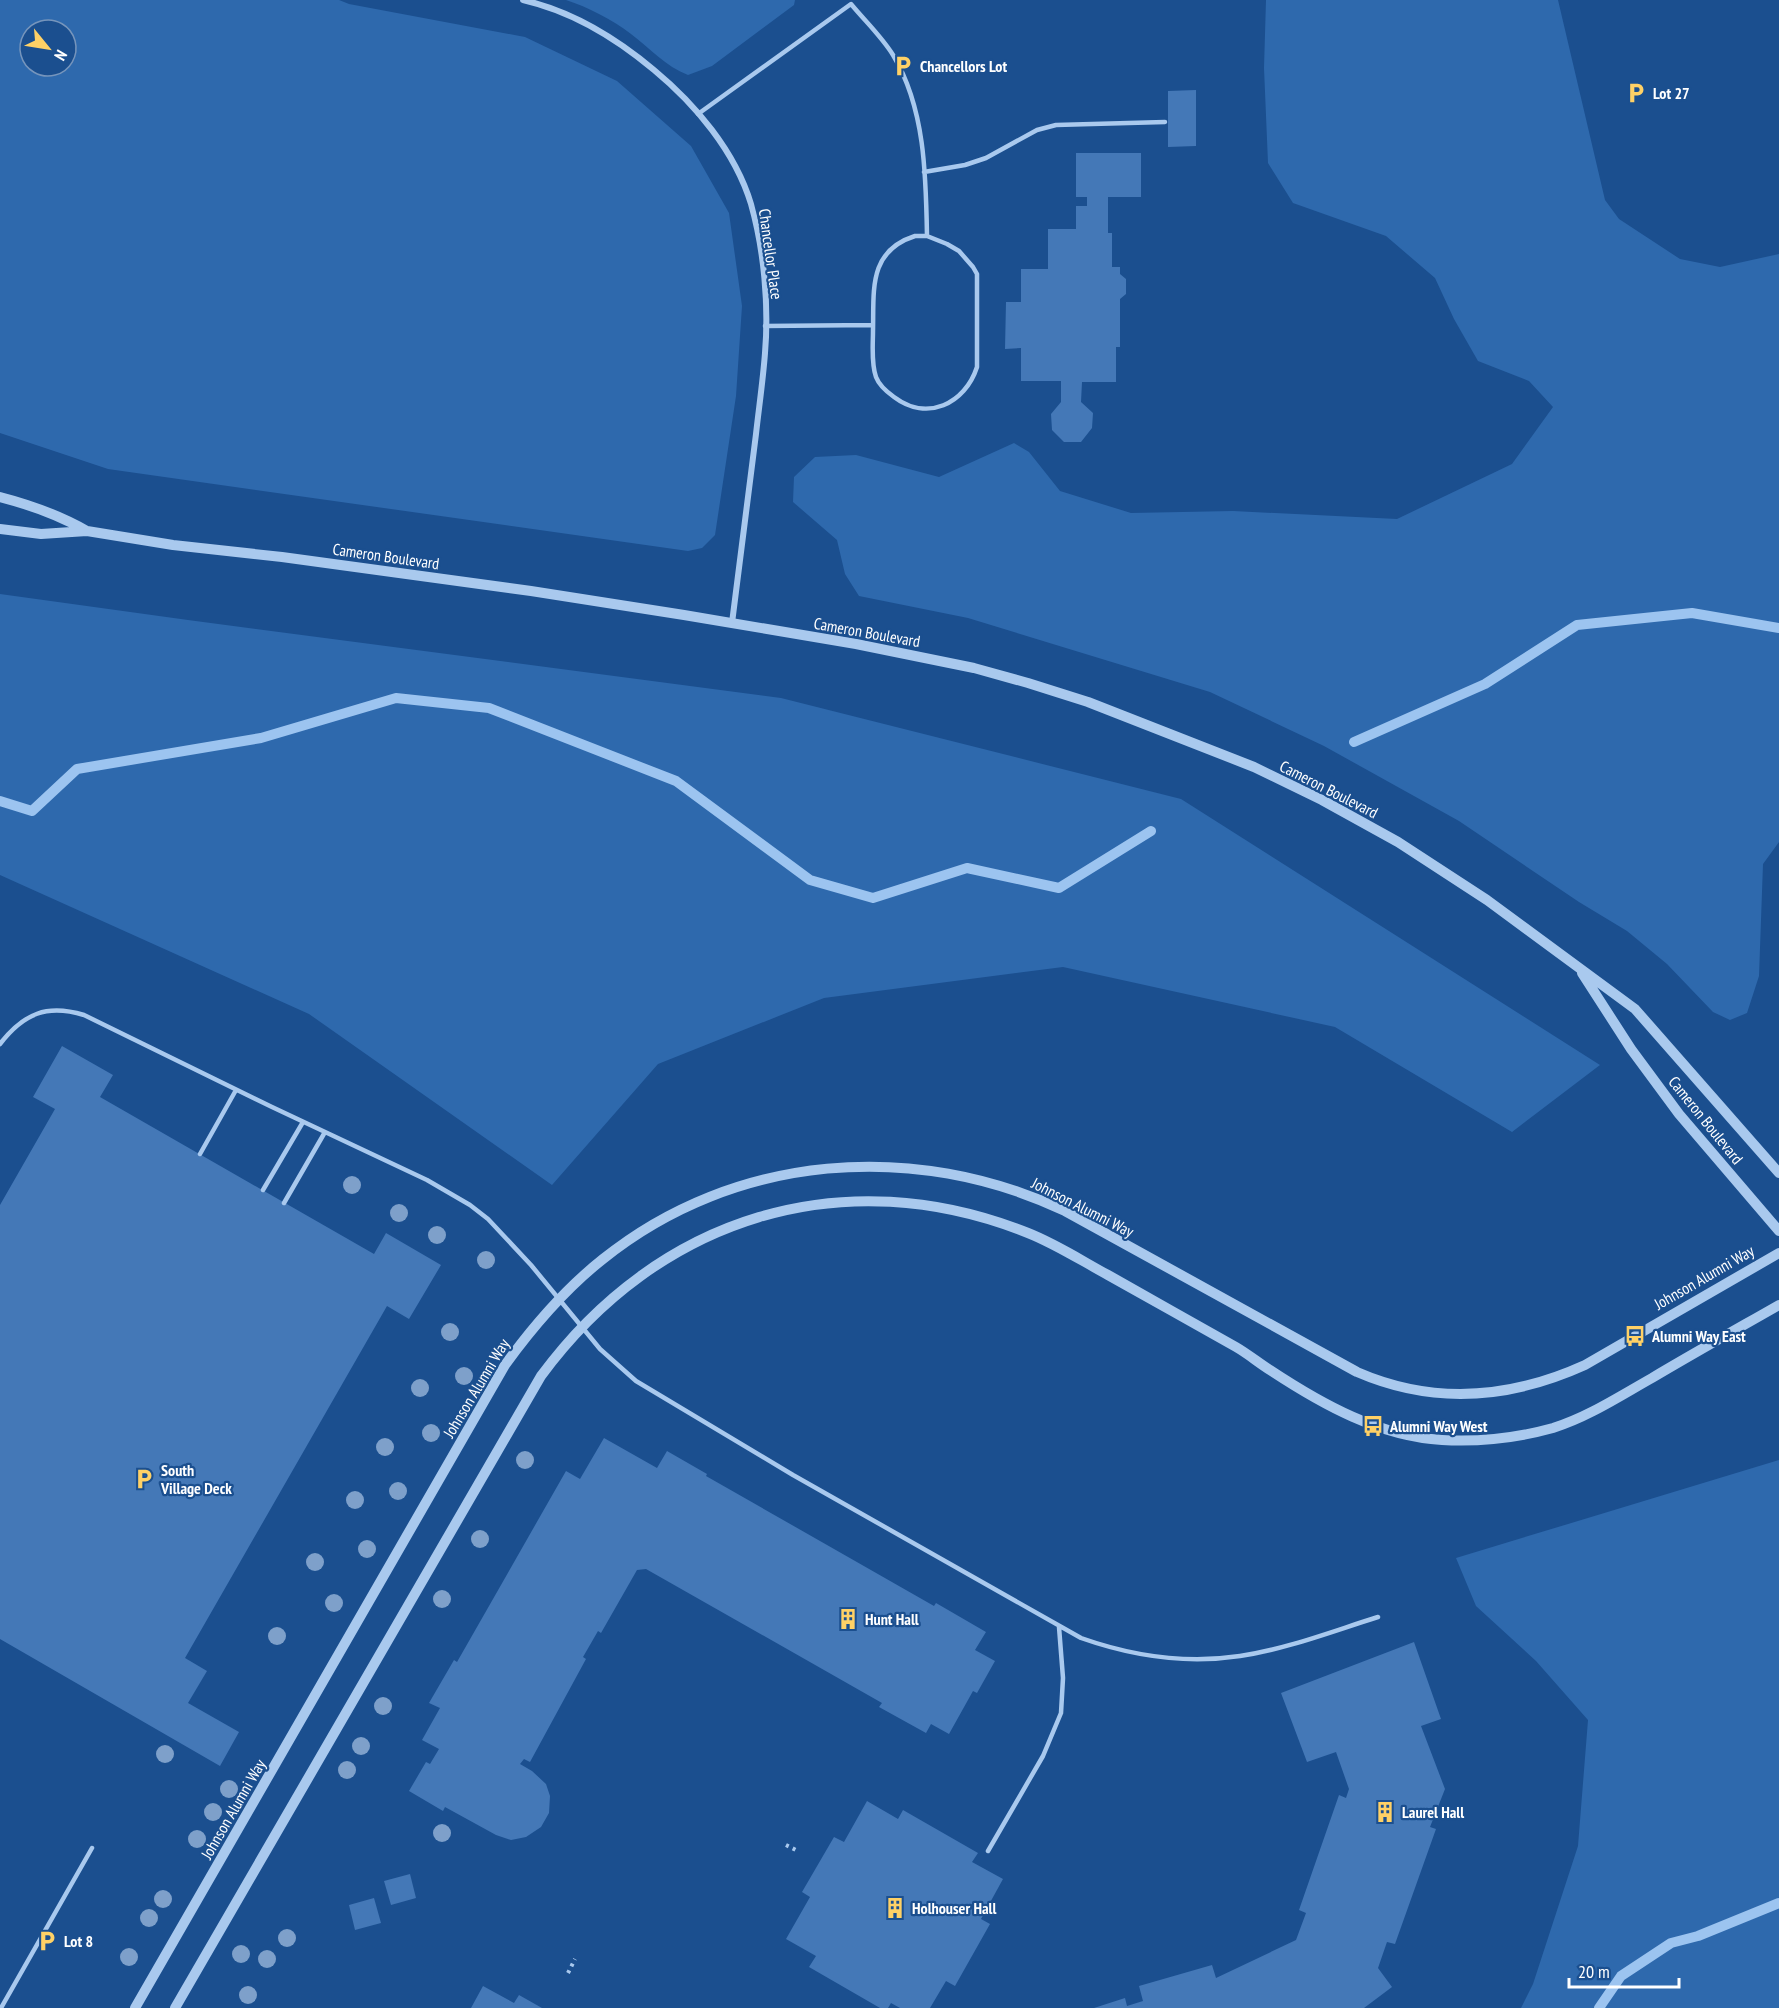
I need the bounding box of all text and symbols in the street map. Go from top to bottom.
north arrow [18,18,78,78]
text: N [50,47,72,64]
parking icon: Chancellors Lot [891,54,915,78]
place label: Chancellors Lot [920,56,1007,76]
parking icon: Lot 27 [1624,81,1648,105]
place label: Lot 27 [1653,83,1690,103]
street label: Chancellor Place [755,207,787,301]
street label: Cameron Boulevard [331,539,441,573]
street label: Cameron Boulevard [812,613,922,651]
street label: Cameron Boulevard [1277,756,1382,822]
street label: Cameron Boulevard [1664,1072,1748,1168]
street label: Johnson Alumni Way [1028,1172,1137,1241]
street label: Johnson Alumni Way [1650,1240,1758,1314]
bus stop icon: Alumni Way East [1623,1324,1647,1348]
place label: Alumni Way East [1651,1326,1746,1346]
street label: Johnson Alumni Way [438,1335,513,1442]
bus stop icon: Alumni Way West [1361,1414,1385,1438]
place label: Alumni Way West [1389,1416,1488,1436]
place label: South Village Deck [160,1460,232,1498]
parking icon: South Village Deck [132,1467,156,1491]
building icon: Hunt Hall [836,1607,860,1631]
place label: Hunt Hall [865,1609,919,1629]
street label: Johnson Alumni Way [196,1755,270,1863]
building icon: Laurel Hall [1373,1800,1397,1824]
place label: Laurel Hall [1402,1802,1464,1822]
building icon: Holhouser Hall [883,1896,907,1920]
place label: Holhouser Hall [912,1898,996,1918]
parking icon: Lot 8 [35,1929,59,1953]
place label: Lot 8 [64,1931,93,1951]
scale bar [1569,1951,1678,1989]
text: 20 m [1578,1960,1610,1983]

